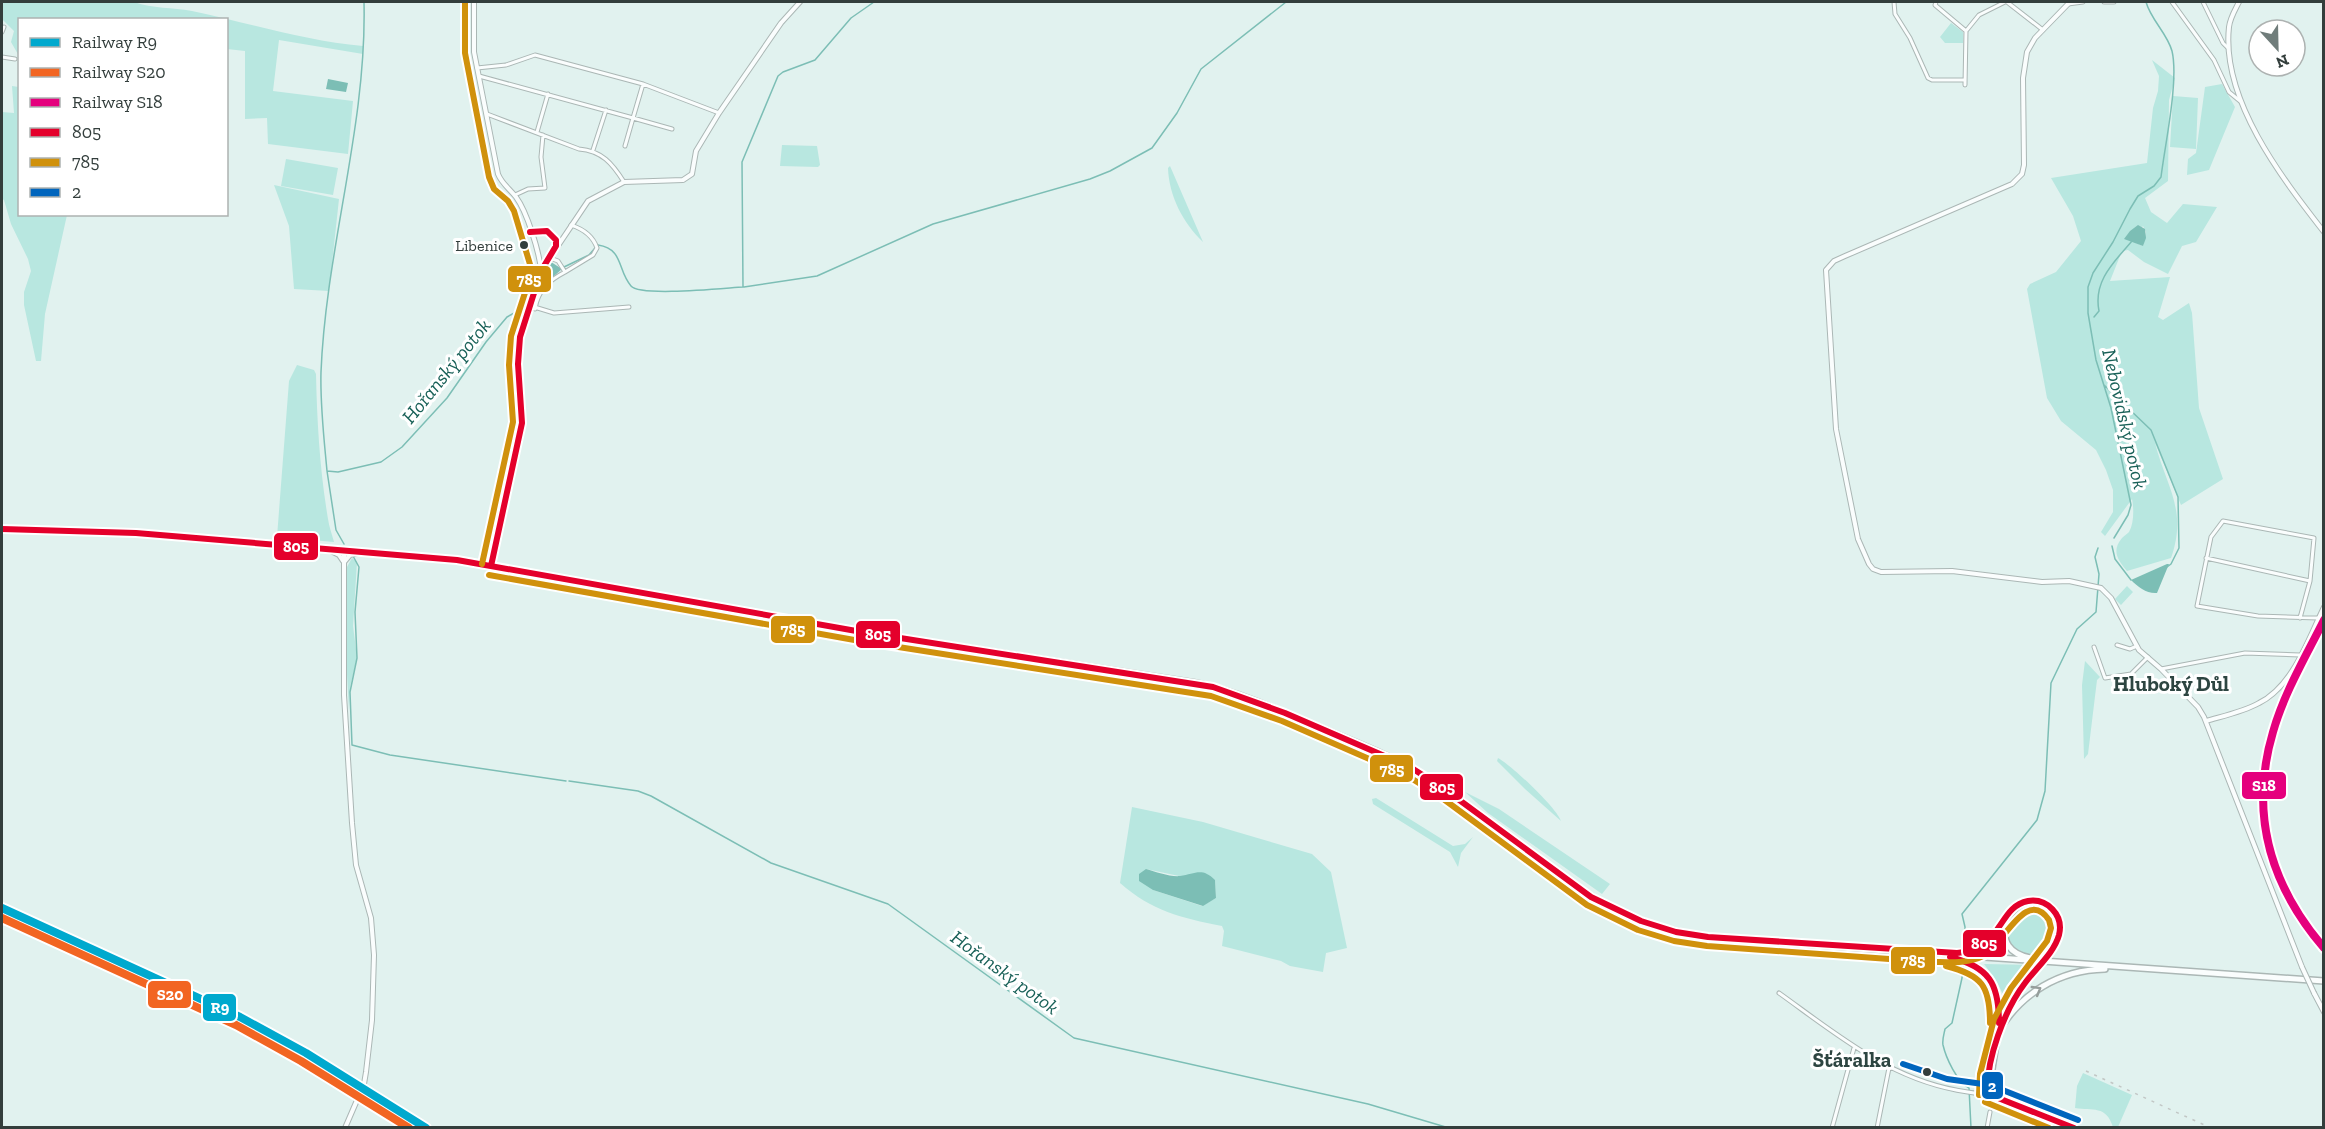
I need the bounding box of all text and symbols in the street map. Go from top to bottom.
legend [18,18,228,216]
north arrow [2247,18,2307,78]
text: Railway R9 [72,31,157,53]
text: N [2273,50,2292,73]
text: Railway S20 [72,61,166,83]
text: Railway S18 [72,91,163,113]
text: 805 [72,121,101,143]
text: 785 [72,151,99,173]
text: 2 [72,181,81,203]
place label: Libenice [455,236,513,255]
marker: Libenice [518,239,530,251]
line badge: 785 [507,265,552,293]
text: 785 [517,270,541,289]
water label: Hořanský potok [397,314,496,428]
water label: Nebovidský potok [2097,347,2153,491]
line badge: 805 [273,532,319,561]
text: 805 [283,537,309,556]
line badge: 785 [770,615,816,644]
text: 785 [781,620,805,639]
line badge: 805 [855,620,901,649]
text: 805 [865,625,891,644]
district label: Hluboký Důl [2113,671,2229,696]
line badge: 785 [1369,754,1414,783]
text: 785 [1380,760,1404,779]
line badge: S18 [2241,771,2287,800]
line badge: 805 [1419,773,1464,801]
text: S18 [2252,776,2276,795]
text: 805 [1429,778,1455,797]
water label: Hořanský potok [946,925,1064,1019]
line badge: 805 [1962,929,2007,958]
text: 805 [1971,934,1997,953]
line badge: 785 [1890,946,1936,975]
text: 785 [1901,951,1925,970]
line badge: S20 [147,980,192,1009]
text: S20 [157,985,183,1004]
one-way arrow [2031,987,2042,998]
line badge: R9 [202,993,237,1022]
text: R9 [211,998,230,1017]
district label: Šťáralka [1813,1047,1892,1072]
unlabelled marker [1921,1066,1933,1078]
line badge: 2 [1981,1071,2004,1100]
text: 2 [1988,1077,1997,1096]

